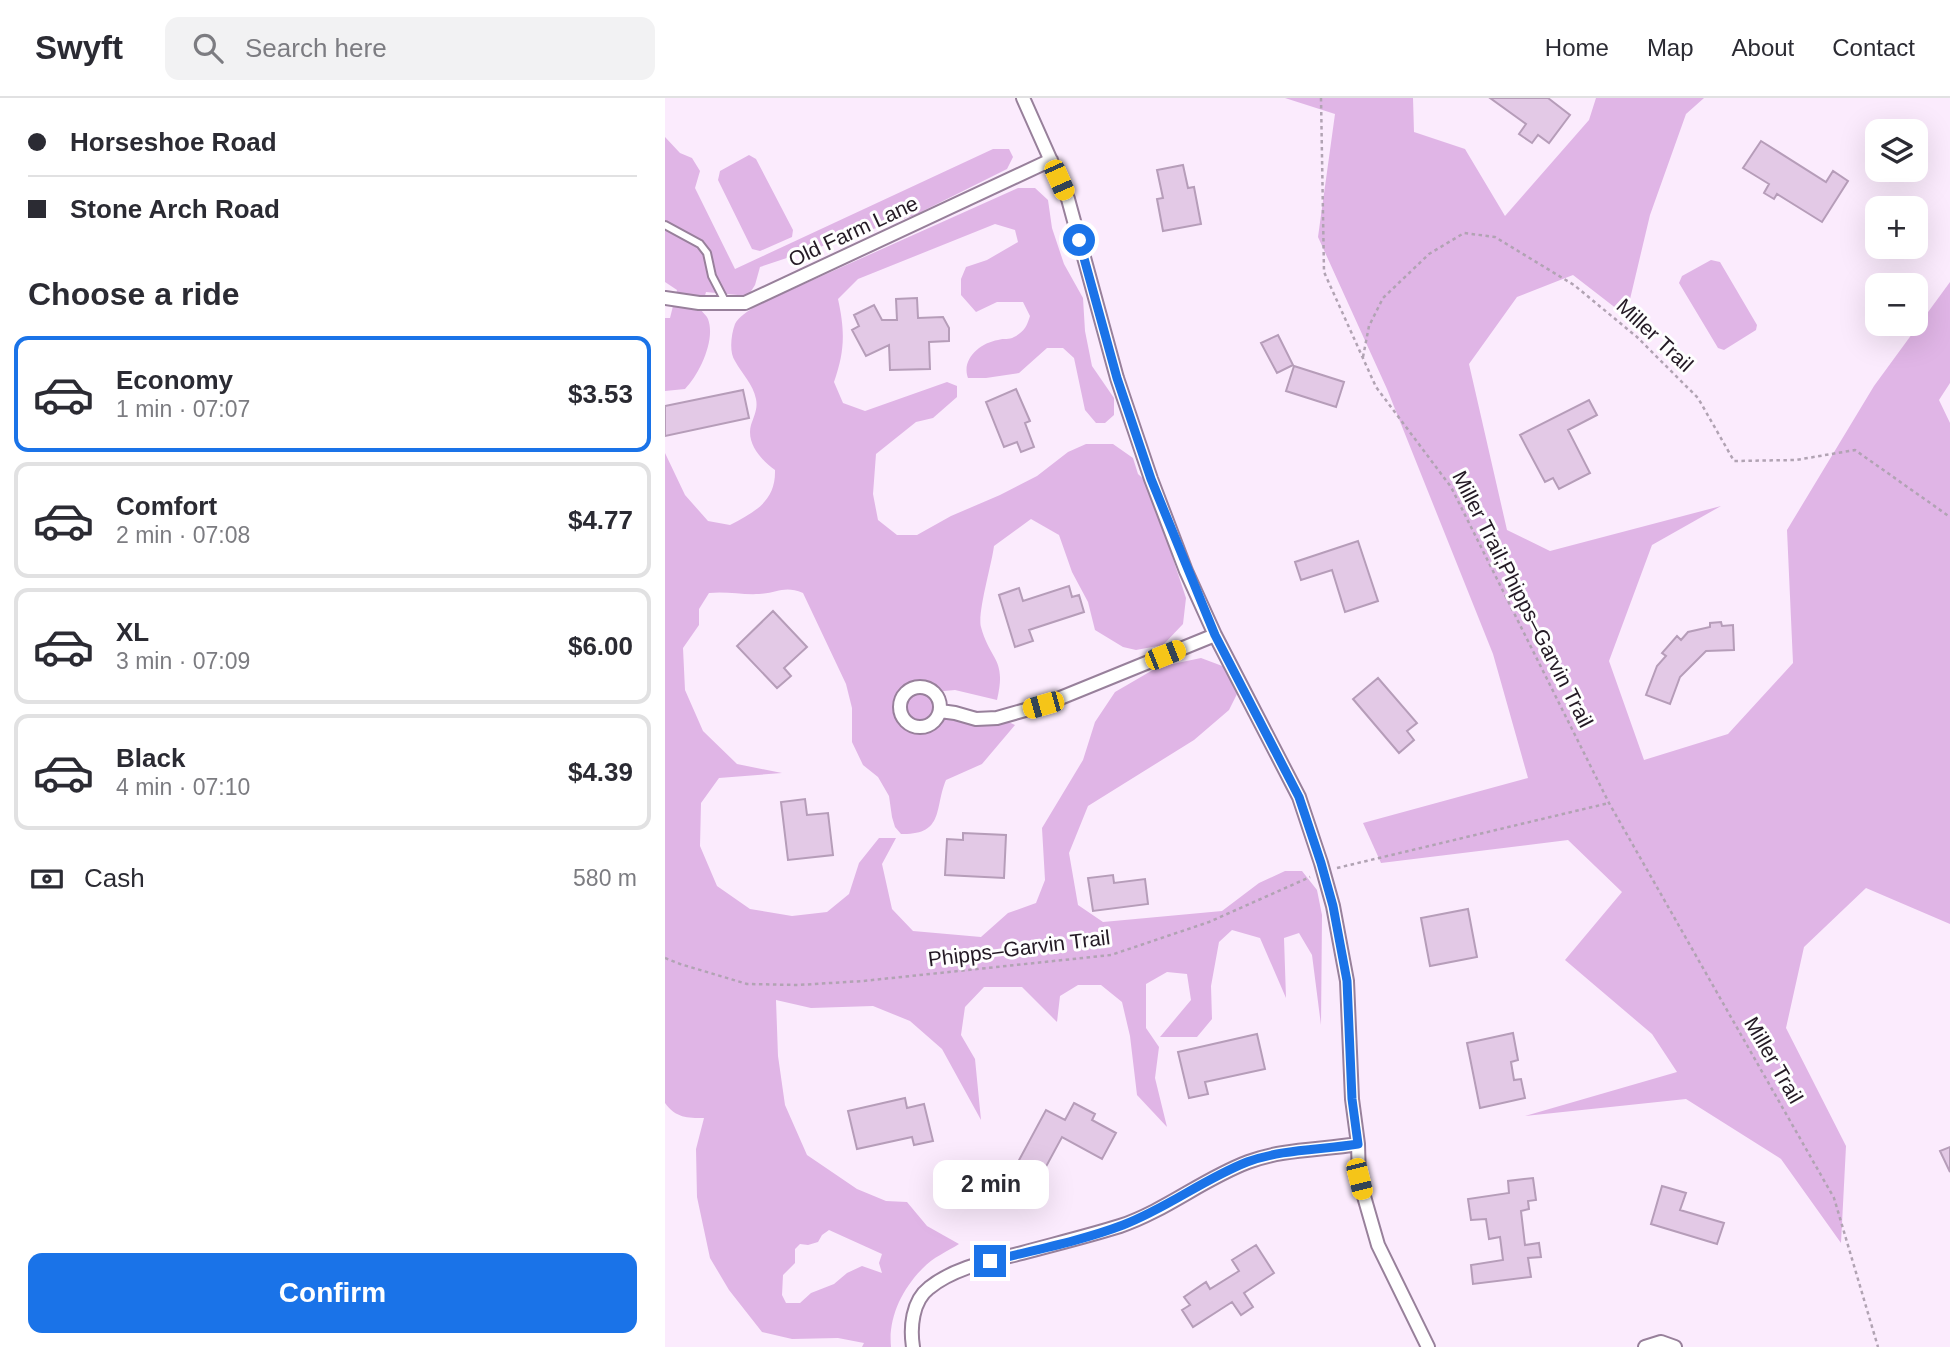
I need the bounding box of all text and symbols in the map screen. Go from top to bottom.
search box [165,17,655,80]
text: Swyft [35,29,123,66]
icon: search [189,29,227,67]
text: Search here [245,33,387,63]
text: Home [1545,34,1609,61]
text: Map [1647,34,1694,61]
text: About [1732,34,1794,61]
text: Contact [1832,34,1915,61]
map controls [1865,119,1928,336]
button: layers [1865,119,1928,182]
text: Horseshoe Road [70,127,277,157]
car [1041,157,1078,203]
street label: Old Farm Lane [785,191,921,271]
text: Stone Arch Road [70,194,280,224]
button: + [1865,196,1928,259]
route start [1063,224,1095,256]
button: − [1865,273,1928,336]
text: Choose a ride [28,276,240,312]
street label: Miller Trail [1612,294,1698,376]
icon: car [32,363,95,426]
text: Economy [116,365,233,395]
text: $3.53 [568,379,633,409]
text: 1 min · 07:07 [116,396,250,422]
street label: Miller Trail;Phipps–Garvin Trail [1448,467,1598,731]
icon: car [32,489,95,552]
text: Comfort [116,491,217,521]
text: $4.77 [568,505,633,535]
text: 2 min · 07:08 [116,522,250,548]
icon: car [32,615,95,678]
text: XL [116,617,149,647]
text: $6.00 [568,631,633,661]
car [1142,637,1189,673]
text: 3 min · 07:09 [116,648,250,674]
car [1020,689,1067,721]
icon: car [32,741,95,804]
text: Black [116,743,185,773]
text: $4.39 [568,757,633,787]
text: 4 min · 07:10 [116,774,250,800]
icon: cash [28,860,66,898]
text: Cash [84,863,145,893]
text: 580 m [573,865,637,891]
street label: Phipps–Garvin Trail [927,925,1111,971]
street label: Miller Trail [1740,1013,1808,1107]
car [1344,1156,1375,1202]
callout: 2 min [932,1160,1048,1208]
text: 2 min [961,1171,1021,1197]
route end [974,1245,1006,1277]
button: Confirm [28,1253,637,1333]

